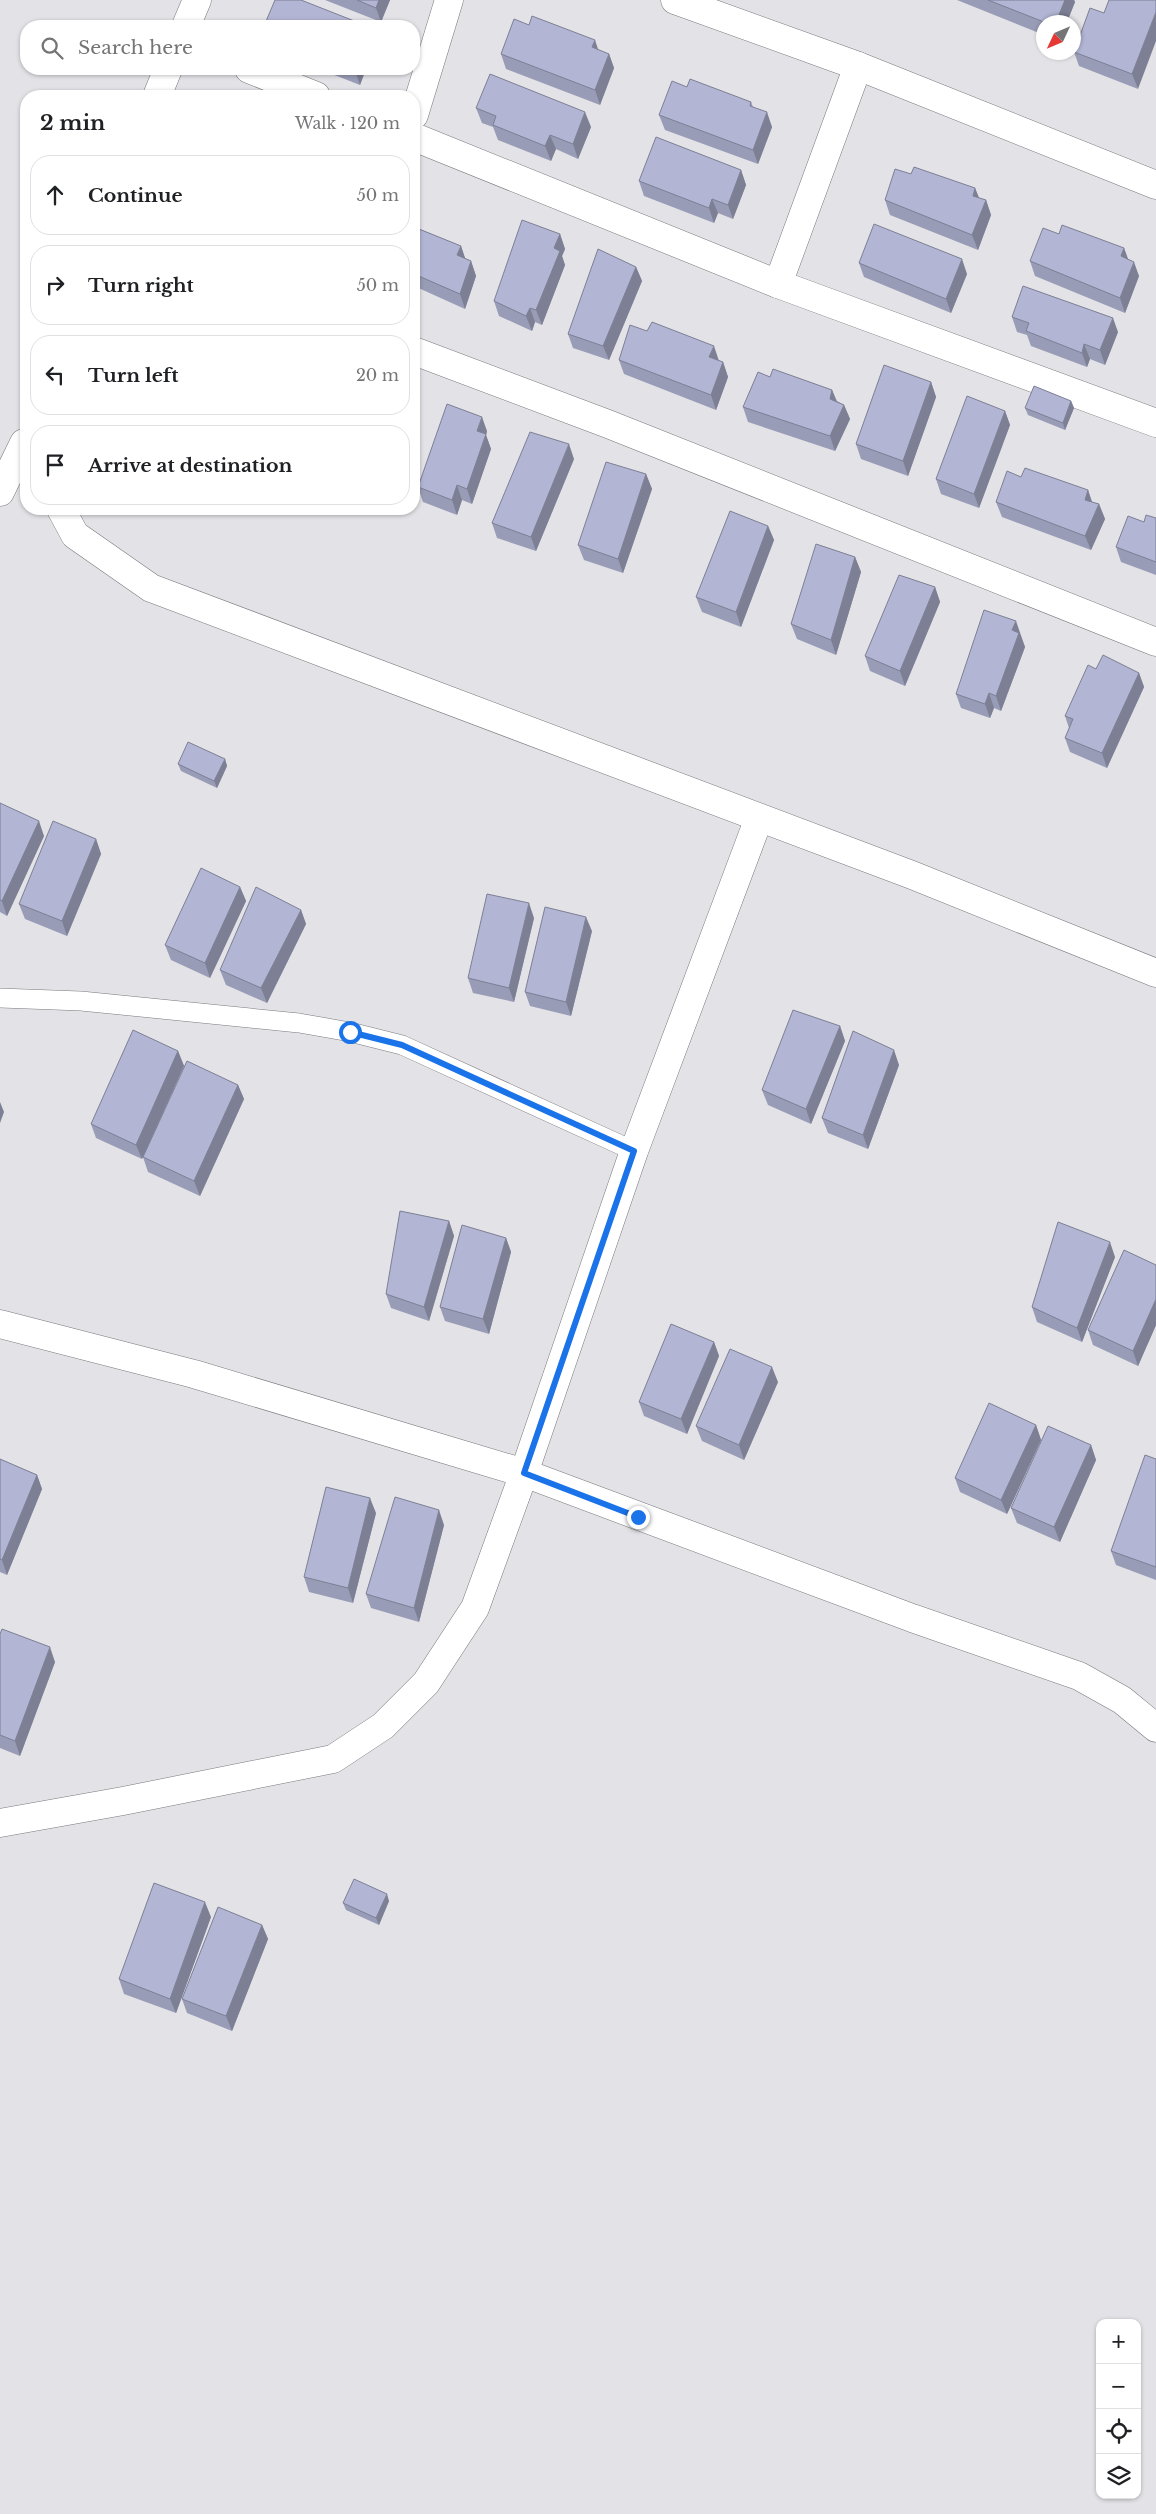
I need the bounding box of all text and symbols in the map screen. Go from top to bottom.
north arrow [1036,15,1081,60]
search box [20,20,420,75]
icon: search [38,34,66,62]
text: Search here [78,36,193,59]
text: 2 min [40,110,105,136]
text: Walk · 120 m [295,113,400,133]
icon: ahead [41,181,69,209]
text: Continue [88,184,183,207]
text: 50 m [357,185,399,205]
icon: right [41,271,69,299]
text: Turn right [88,274,194,297]
text: 50 m [357,275,399,295]
icon: left [41,361,69,389]
text: Turn left [88,364,179,387]
text: 20 m [356,365,399,385]
icon: arrive [41,451,69,479]
text: Arrive at destination [88,454,292,477]
route start [339,1021,362,1044]
route end [627,1506,650,1529]
map controls [1096,2319,1141,2499]
button: + [1096,2319,1141,2364]
button: − [1096,2364,1141,2409]
button: locate [1096,2409,1141,2454]
button: layers [1096,2454,1141,2499]

